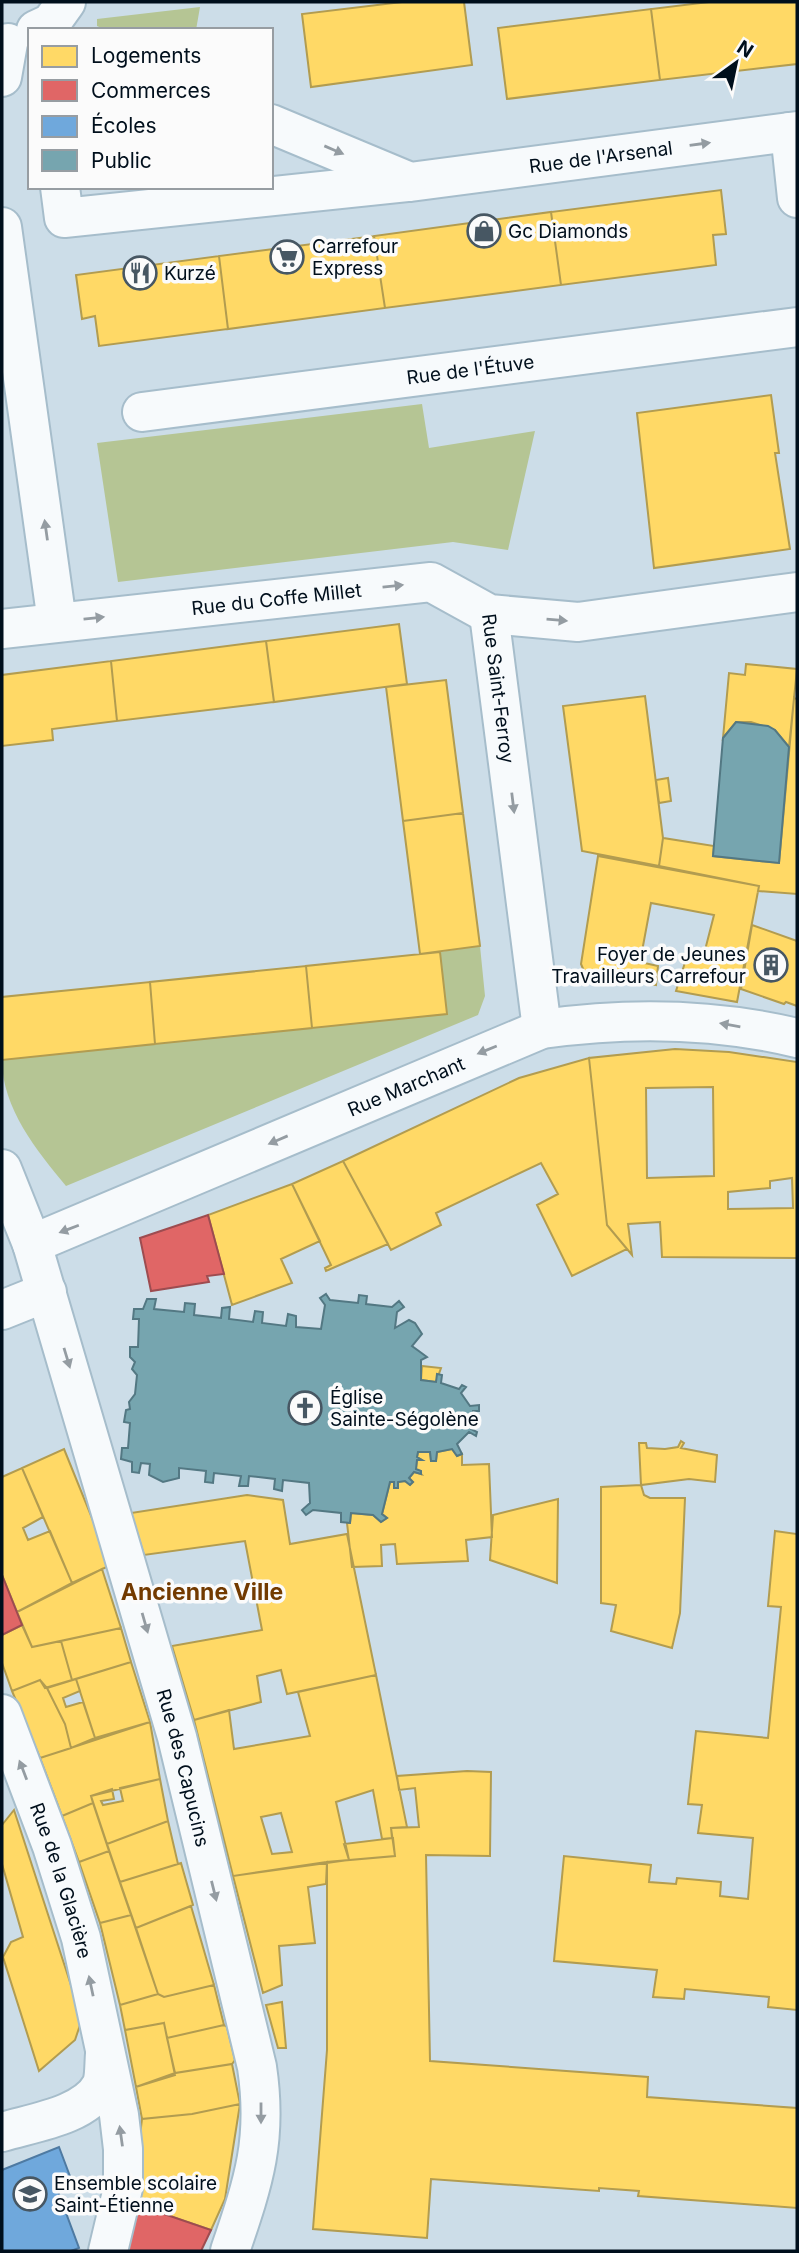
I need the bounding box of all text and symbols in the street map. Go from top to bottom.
legend [28,28,273,189]
north arrow [701,28,771,98]
text: N [733,36,757,63]
text: Logements [91,43,201,68]
text: Commerces [91,78,211,103]
text: Écoles [91,112,157,138]
street label: Rue de l'Arsenal [528,137,674,178]
one-way arrow [689,138,711,149]
one-way arrow [324,145,345,156]
text: Public [91,148,152,173]
shop icon: Gc Diamonds [465,212,503,250]
place label: Gc Diamonds [508,220,628,243]
place label: Carrefour Express [312,235,398,280]
supermarket icon: Carrefour Express [268,238,306,276]
restaurant icon: Kurzé [121,254,159,292]
place label: Kurzé [164,262,216,285]
street label: Rue de l'Étuve [405,350,536,390]
one-way arrow [40,519,51,541]
street label: Rue du Coffe Millet [190,579,363,620]
one-way arrow [382,581,404,592]
one-way arrow [83,612,105,623]
street label: Rue Saint-Ferroy [477,612,519,765]
one-way arrow [546,615,568,626]
one-way arrow [508,792,519,814]
place label: Foyer de Jeunes Travailleurs Carrefour [551,943,746,988]
building icon: Foyer de Jeunes Travailleurs Carrefour [752,946,790,984]
one-way arrow [719,1019,741,1030]
one-way arrow [477,1044,497,1056]
street label: Rue Marchant [344,1052,468,1122]
one-way arrow [268,1134,288,1146]
one-way arrow [58,1224,79,1235]
one-way arrow [62,1347,72,1368]
place label: Église Sainte-Ségolène [330,1385,479,1431]
church icon: Église Sainte-Ségolène [286,1389,324,1427]
district label: Ancienne Ville [121,1578,283,1606]
one-way arrow [140,1613,150,1634]
street label: Rue des Capucins [151,1686,214,1849]
one-way arrow [18,1759,29,1780]
street label: Rue de la Glacière [25,1800,96,1961]
one-way arrow [209,1880,220,1902]
one-way arrow [86,1975,97,1997]
one-way arrow [255,2102,267,2124]
one-way arrow [116,2125,127,2147]
place label: Ensemble scolaire Saint-Étienne [54,2172,217,2217]
school or university icon: Ensemble scolaire Saint-Étienne [11,2175,49,2213]

